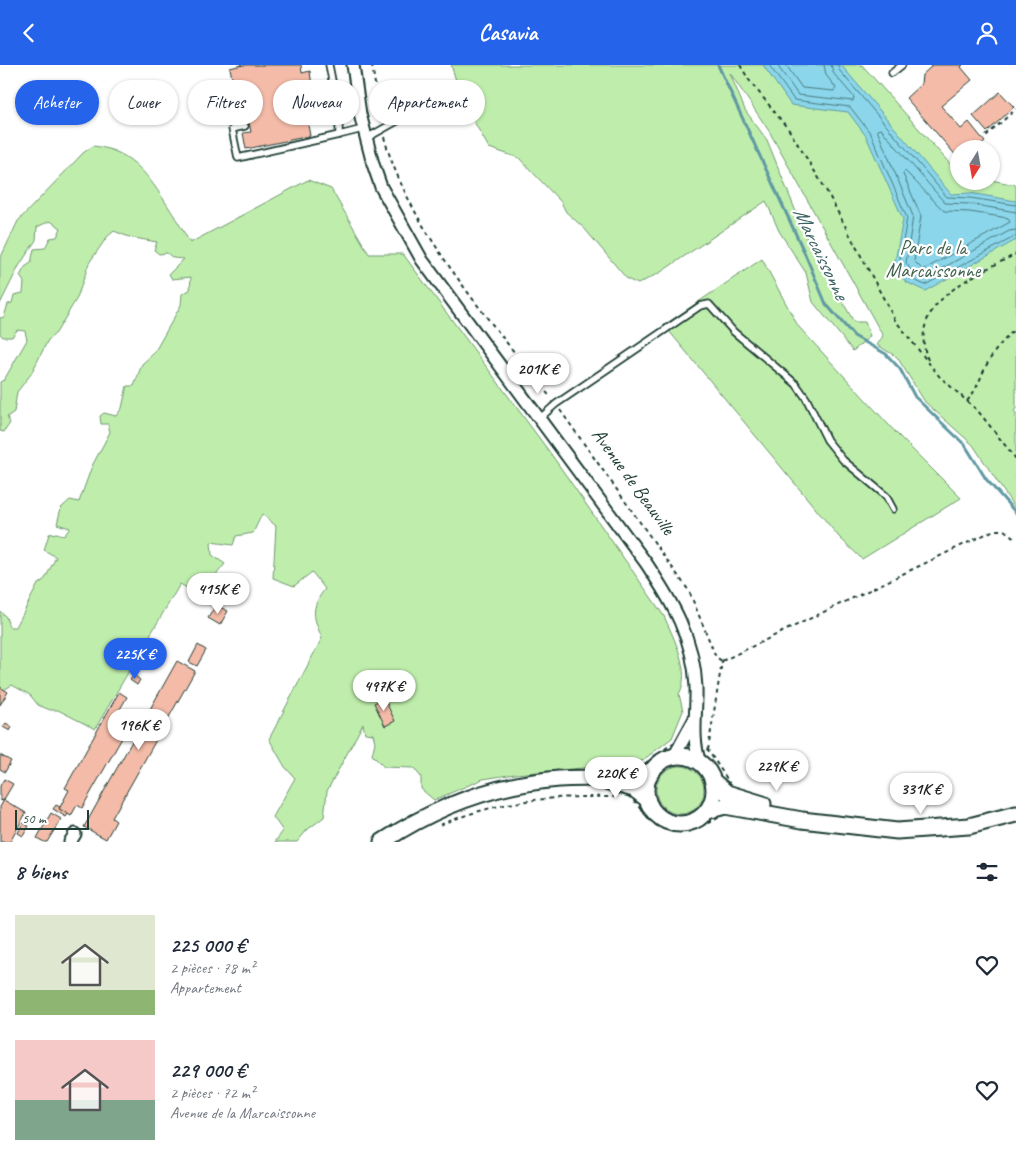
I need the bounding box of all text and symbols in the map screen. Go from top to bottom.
icon: back [15,19,43,47]
text: Casavia [479,19,537,47]
icon: person [973,19,1001,47]
chip: Acheter [15,80,99,125]
chip: Louer [109,80,178,125]
chip: Filtres [188,80,263,125]
chip: Nouveau [273,80,359,125]
chip: Appartement [369,80,485,125]
north arrow [950,140,1000,190]
map controls [950,140,1000,190]
water label: Marcaissonne [788,203,856,306]
park label: Parc de la Marcaissonne [886,235,982,283]
pin: 201K € [497,353,579,395]
text: 201K € [518,359,558,379]
street label: Avenue de Beauville [586,423,682,541]
pin: 415K € [177,573,259,615]
text: 415K € [198,579,238,599]
pin: 225K € [94,637,176,680]
text: 225K € [115,644,155,664]
pin: 497K € [343,669,425,712]
text: 497K € [364,676,404,696]
pin: 196K € [98,709,180,751]
text: 196K € [119,715,159,735]
pin: 229K € [736,749,818,792]
text: 229K € [757,756,797,776]
pin: 220K € [575,757,657,799]
text: 220K € [596,763,636,783]
pin: 331K € [880,773,962,815]
text: 331K € [901,779,941,799]
scale bar [15,807,89,830]
text: 50 m [22,810,46,827]
icon: filters [973,858,1001,886]
text: 8 biens [15,859,67,885]
text: 225 000 € [170,932,246,958]
icon: home [55,935,115,995]
icon: heart [973,951,1001,979]
text: 2 pièces · 78 m² [170,958,255,978]
text: Appartement [170,978,241,998]
text: 229 000 € [170,1057,246,1083]
icon: home [55,1060,115,1120]
icon: heart [973,1076,1001,1104]
text: 2 pièces · 72 m² [170,1083,255,1103]
text: Avenue de la Marcaissonne [170,1103,315,1123]

